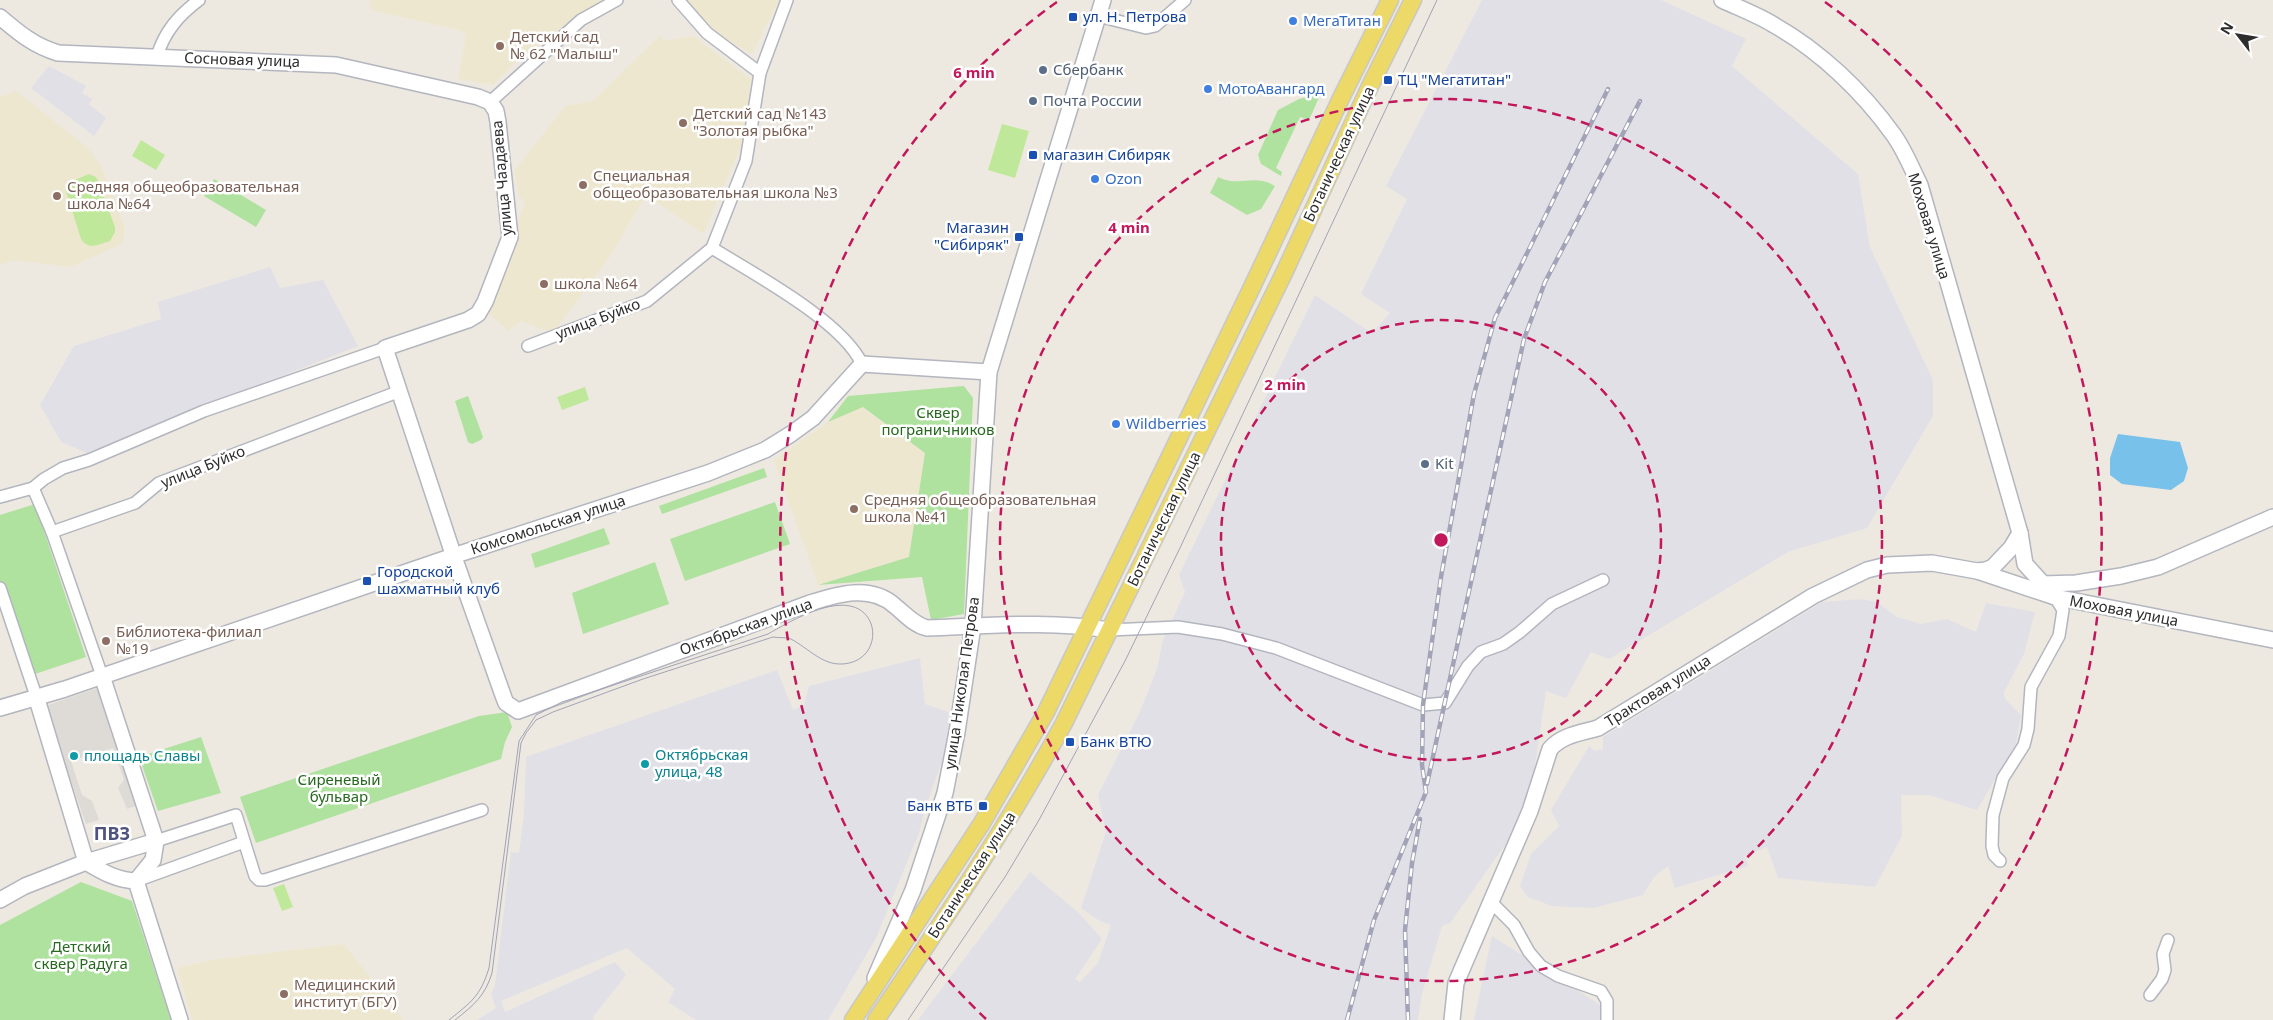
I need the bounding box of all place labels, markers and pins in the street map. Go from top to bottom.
place label: ул. Н. Петрова [1083,6,1187,26]
place label: МегаТитан [1303,10,1381,30]
marker: ул. Н. Петрова [1067,11,1079,23]
marker: МегаТитан [1287,15,1299,27]
place label: Детский сад № 62 "Малыш" [510,26,618,63]
marker: Детский сад № 62 "Малыш" [494,40,506,52]
place label: Сбербанк [1053,59,1123,79]
marker: Сбербанк [1037,64,1049,76]
place label: ТЦ "Мегатитан" [1398,69,1511,89]
marker: ТЦ "Мегатитан" [1382,74,1394,86]
place label: МотоАвангард [1218,78,1325,98]
marker: МотоАвангард [1202,83,1214,95]
place label: Почта России [1043,90,1142,110]
marker: Почта России [1027,95,1039,107]
place label: Детский сад №143 "Золотая рыбка" [693,103,827,140]
marker: Детский сад №143 "Золотая рыбка" [677,117,689,129]
place label: магазин Сибиряк [1043,144,1170,164]
marker: магазин Сибиряк [1027,149,1039,161]
place label: Специальная общеобразовательная школа №3 [593,165,838,202]
place label: Ozon [1105,168,1142,188]
marker: Ozon [1089,173,1101,185]
place label: Средняя общеобразовательная школа №64 [67,176,299,213]
marker: Специальная общеобразовательная школа №3 [577,179,589,191]
marker: Средняя общеобразовательная школа №64 [51,190,63,202]
place label: Магазин "Сибиряк" [934,217,1009,254]
marker: Магазин "Сибиряк" [1013,231,1025,243]
place label: школа №64 [554,273,638,293]
marker: школа №64 [538,278,550,290]
place label: Wildberries [1126,413,1207,433]
marker: Wildberries [1110,418,1122,430]
place label: Kit [1435,453,1454,473]
marker: Kit [1419,458,1431,470]
place label: Средняя общеобразовательная школа №41 [864,489,1096,526]
marker: Средняя общеобразовательная школа №41 [848,503,860,515]
centre of rings [1432,531,1450,549]
place label: Городской шахматный клуб [377,561,500,598]
marker: Городской шахматный клуб [361,575,373,587]
place label: Библиотека-филиал №19 [116,621,262,658]
marker: Библиотека-филиал №19 [100,635,112,647]
place label: Банк ВТЮ [1080,731,1152,751]
marker: Банк ВТЮ [1064,736,1076,748]
place label: Октябрьская улица, 48 [655,744,748,781]
place label: площадь Славы [84,745,200,765]
marker: площадь Славы [68,750,80,762]
marker: Октябрьская улица, 48 [639,758,651,770]
place label: Банк ВТБ [907,795,973,815]
marker: Банк ВТБ [977,800,989,812]
place label: Медицинский институт (БГУ) [294,974,397,1011]
marker: Медицинский институт (БГУ) [278,988,290,1000]

